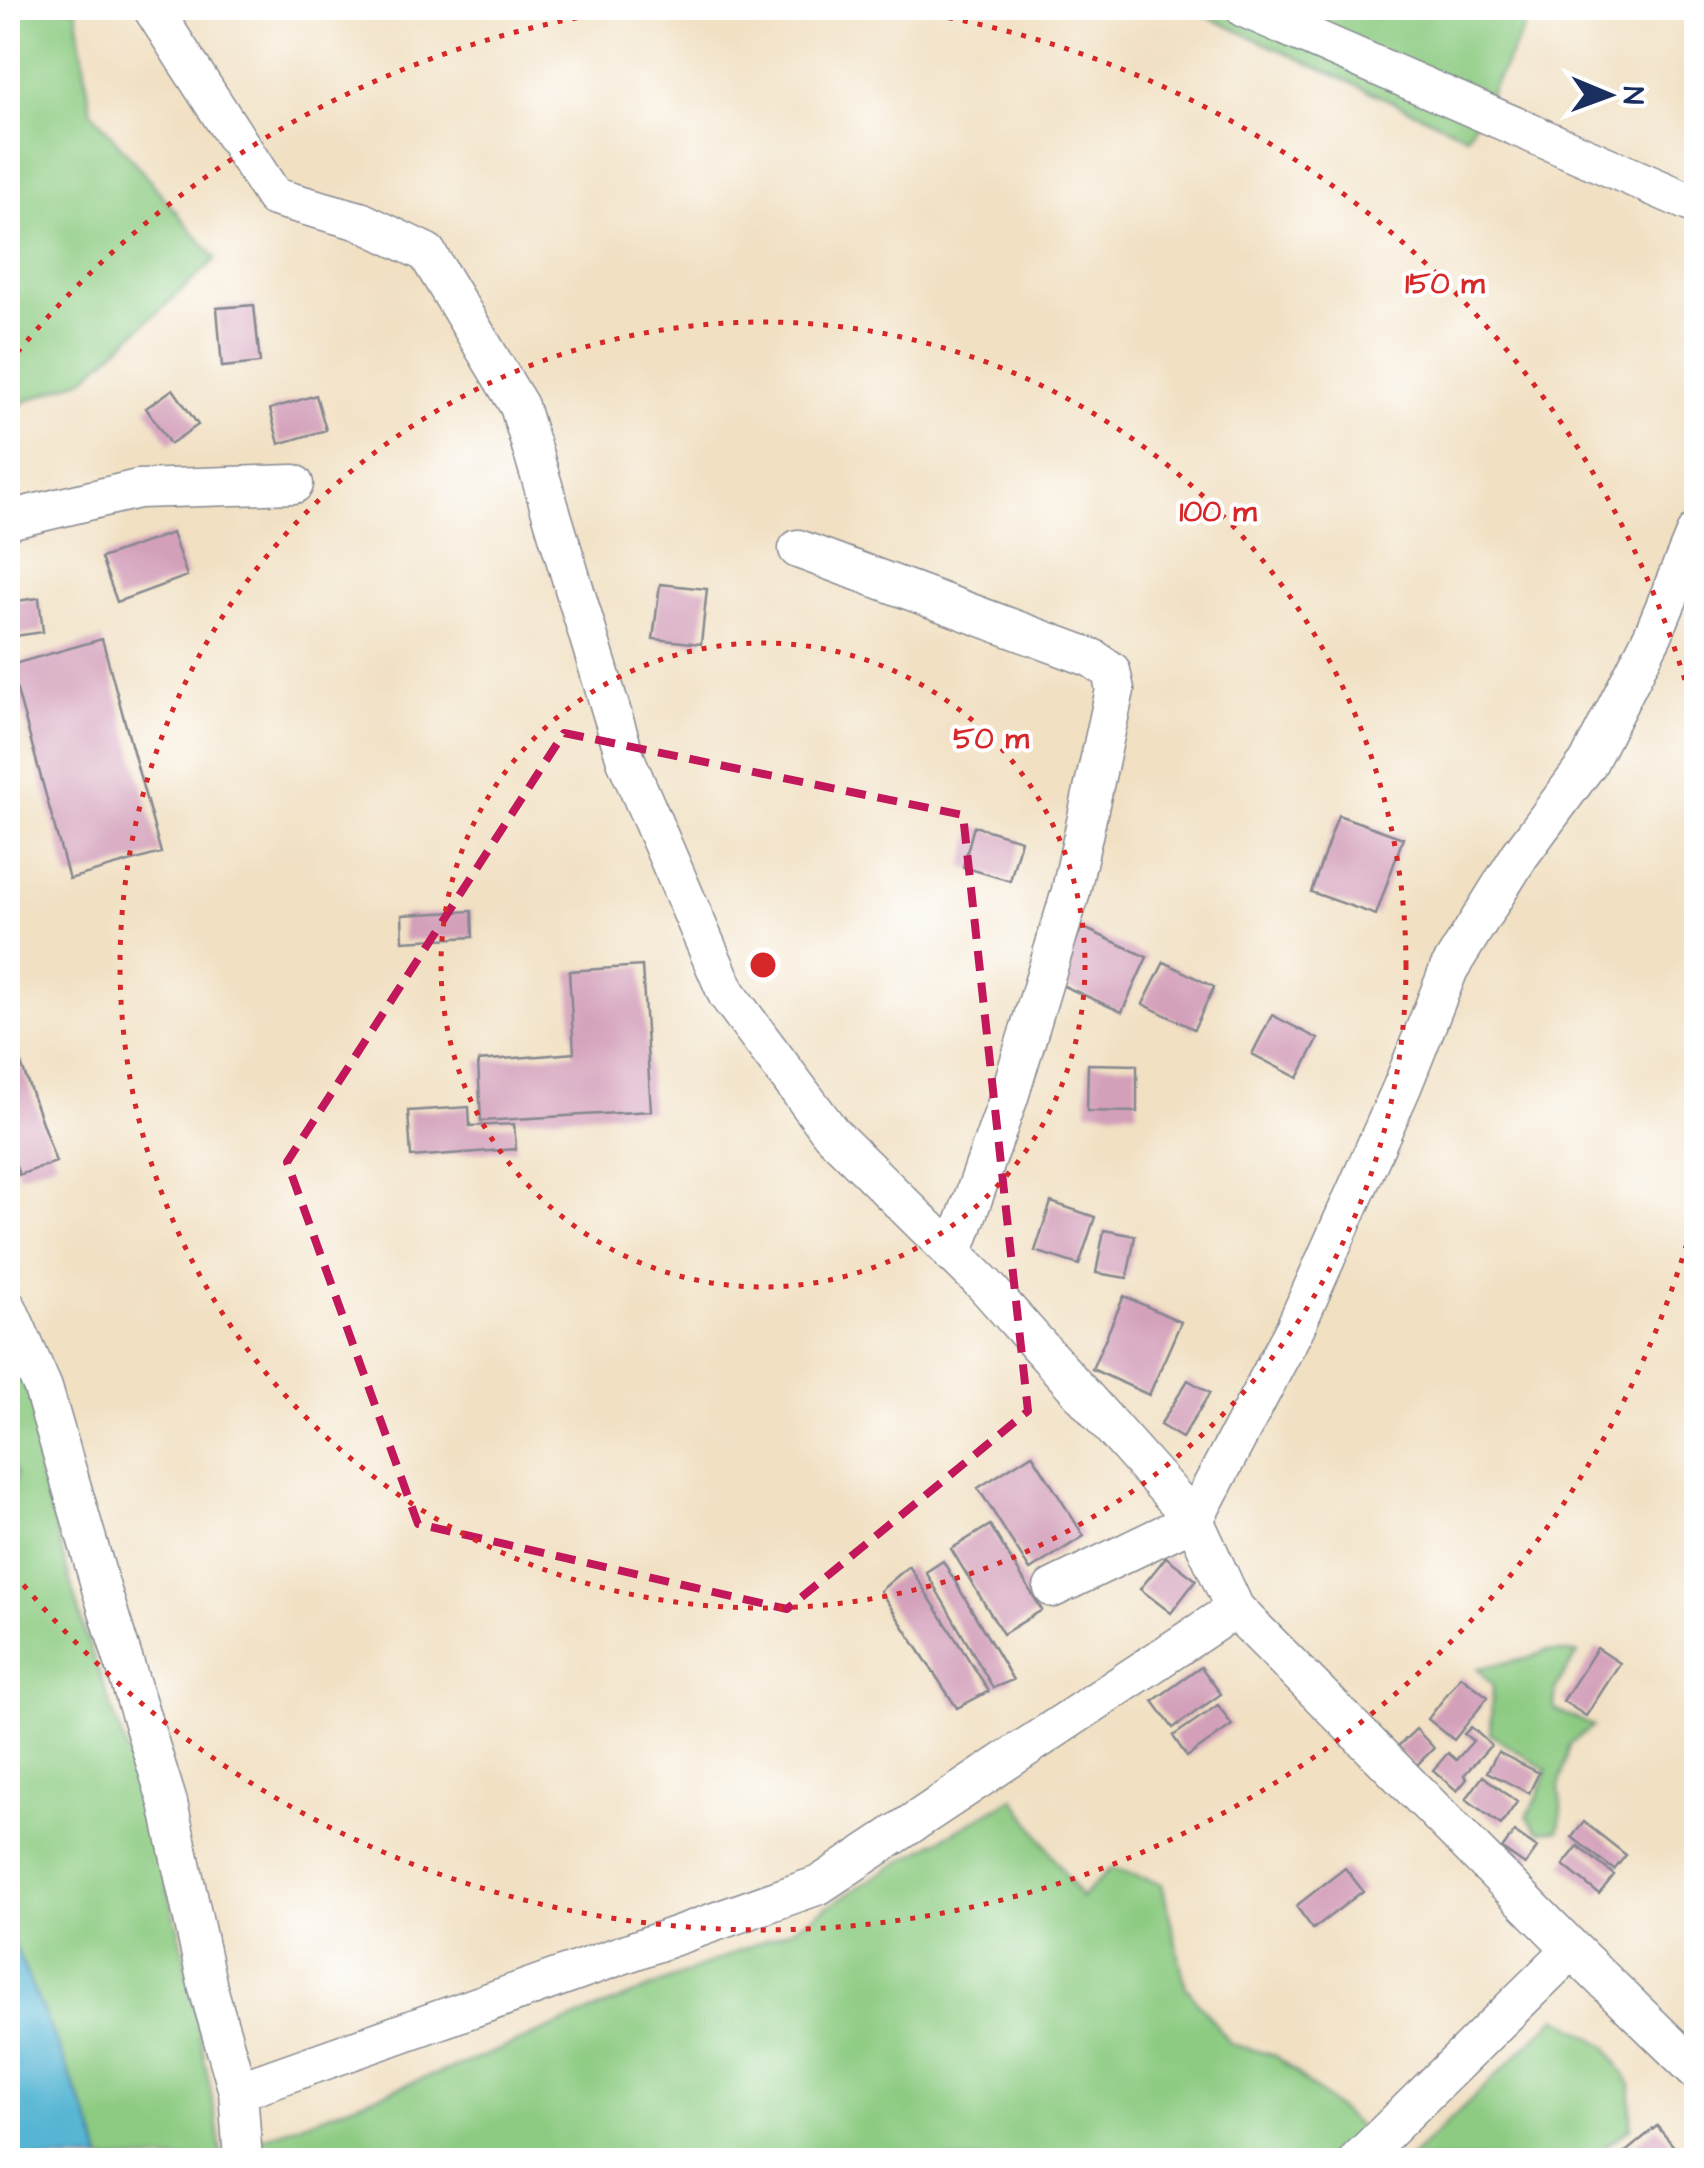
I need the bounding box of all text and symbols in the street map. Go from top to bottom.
north arrow [1559,45,1659,145]
text: N [1613,86,1652,105]
text: 150 m [1405,263,1485,305]
text: 100 m [1179,491,1257,533]
text: 50 m [953,718,1029,760]
centre of rings [745,947,781,983]

